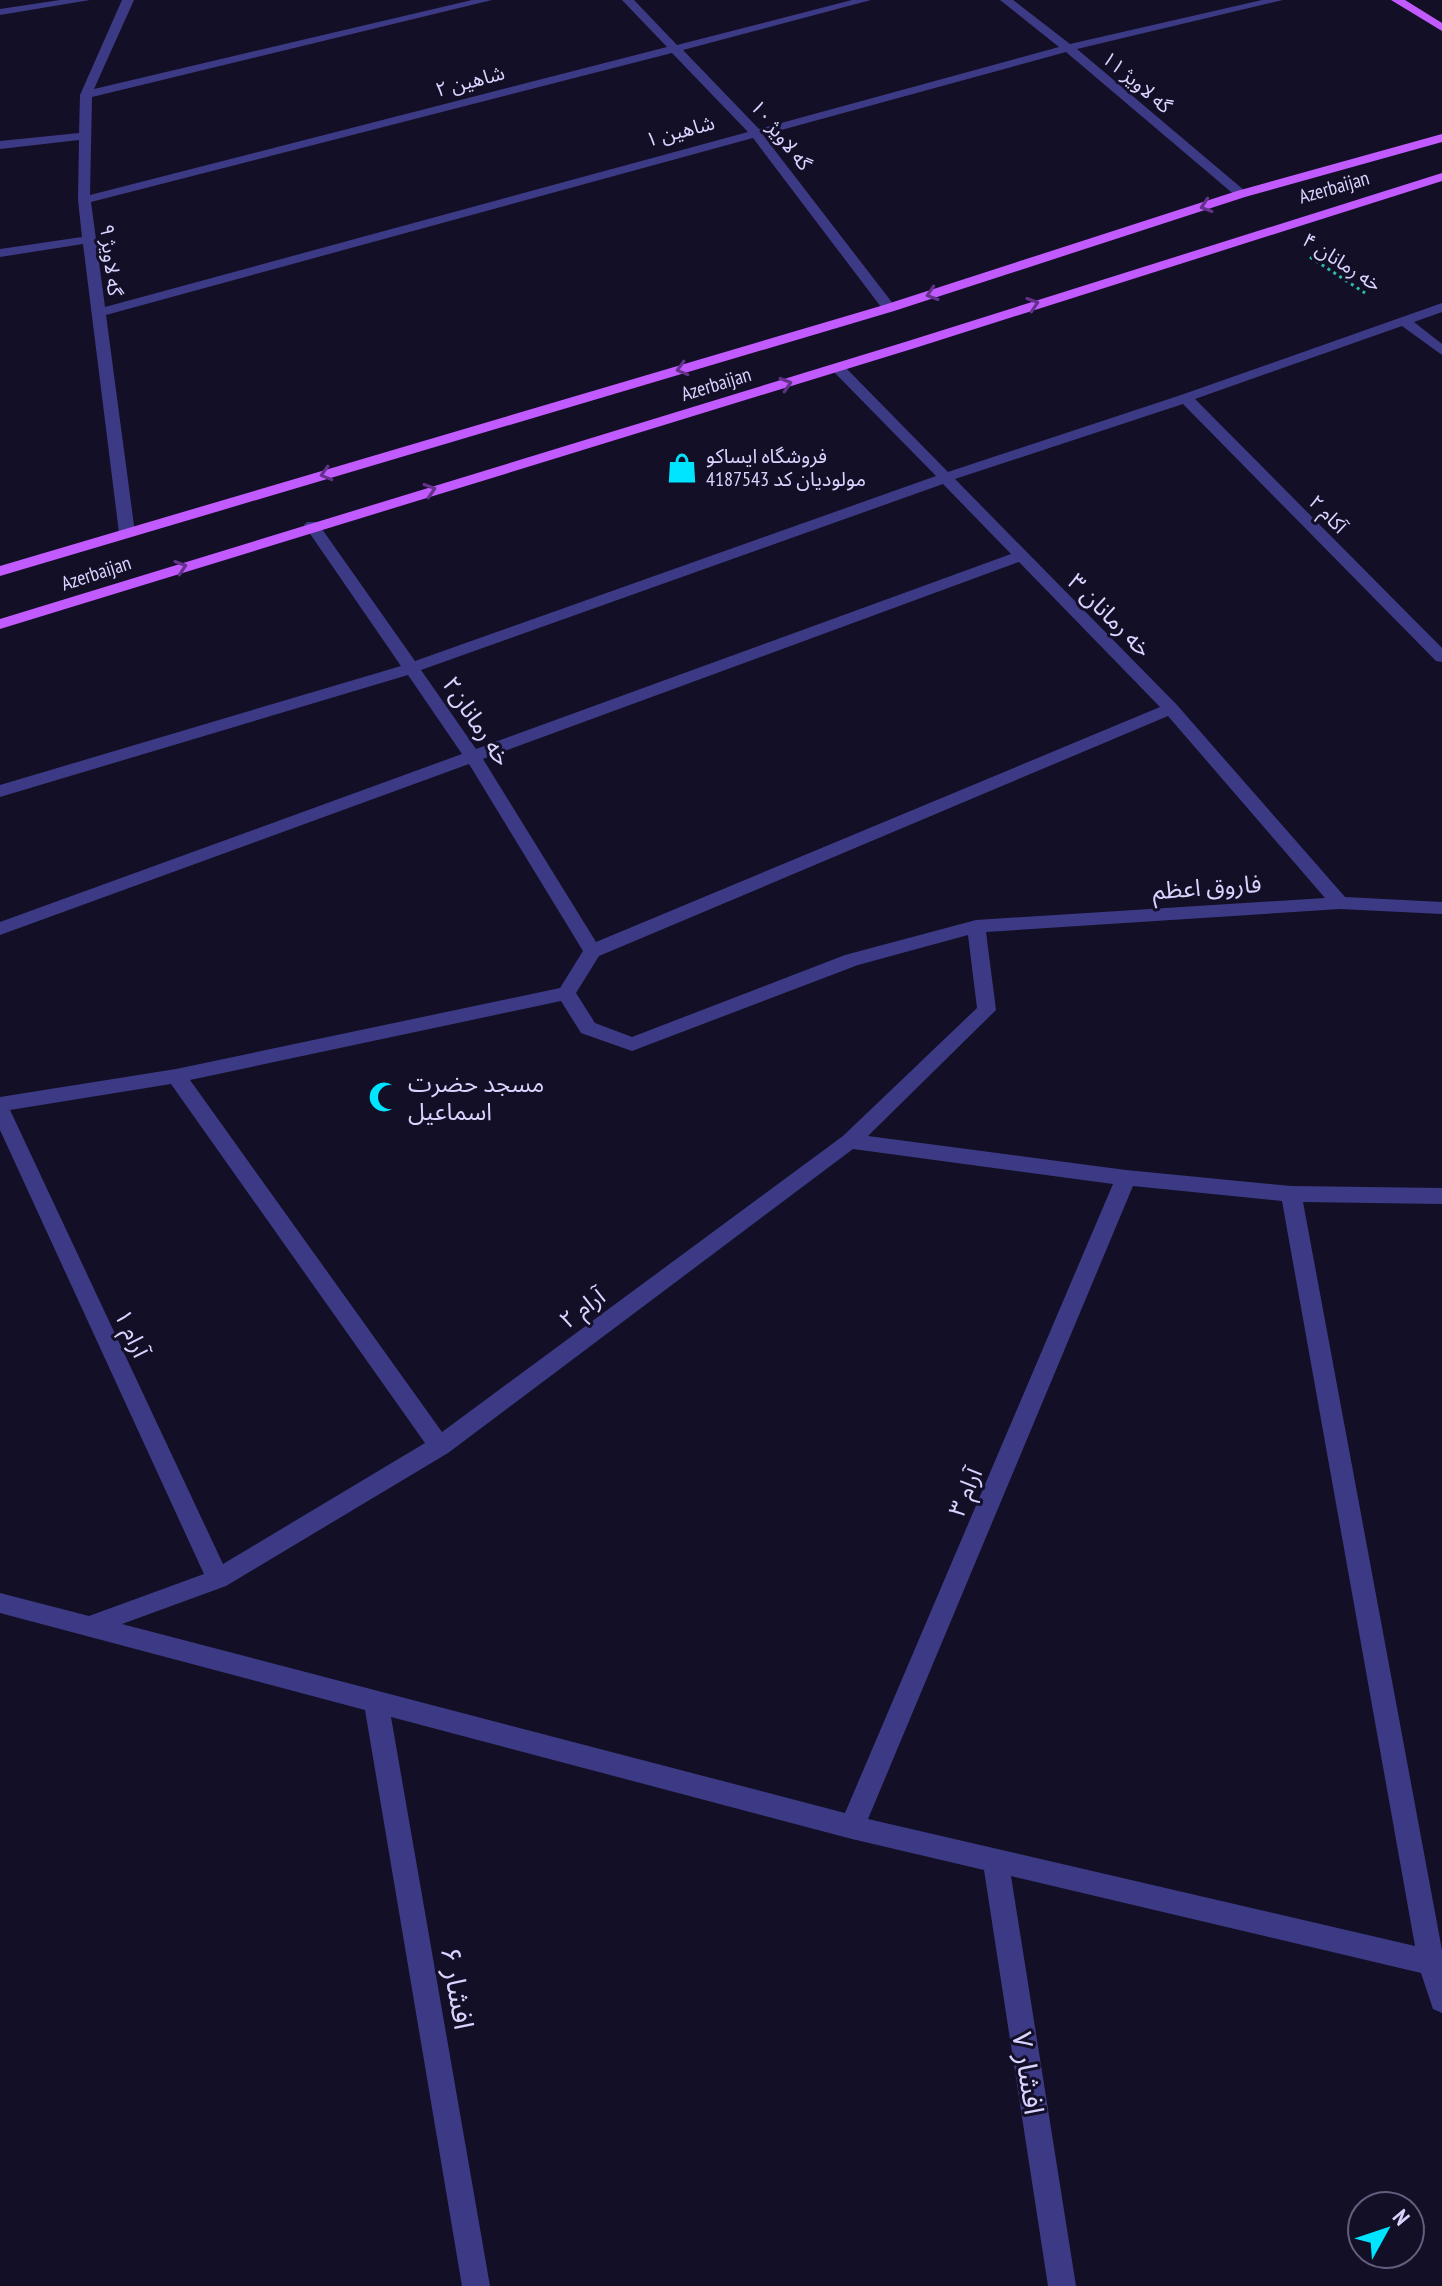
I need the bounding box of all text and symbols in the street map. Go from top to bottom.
street label: گه لاویژ ۱۱ [1097,45,1178,119]
street label: شاهین ۲ [432,59,508,103]
street label: گه لاویژ ۱۰ [745,94,818,176]
street label: شاهین ۱ [642,109,718,153]
street label: Azerbaijan [1296,165,1372,209]
one-way arrow [1199,197,1213,213]
street label: گه لاویژ ۹ [94,222,128,298]
street label: خه رمانان ۴ [1298,227,1386,297]
one-way arrow [925,285,939,301]
one-way arrow [1026,297,1040,313]
one-way arrow [676,360,690,376]
street label: Azerbaijan [678,361,754,407]
one-way arrow [778,377,792,393]
place label: فروشگاە ایساکو مولودیان کد 4187543 [706,443,866,492]
shop icon: فروشگاە ایساکو مولودیان کد 4187543 [665,451,699,485]
one-way arrow [319,465,333,481]
one-way arrow [422,483,436,499]
street label: آکام ۲ [1302,489,1354,541]
street label: Azerbaijan [58,550,134,596]
one-way arrow [174,560,187,576]
street label: خه رمانان ۳ [1061,566,1159,664]
street label: خه رمانان۲ [436,670,518,772]
street label: فاروق اعظم [1151,868,1263,908]
place label: مسجد حضرت اسماعیل [408,1068,544,1127]
mosque icon: مسجد حضرت اسماعیل [367,1080,401,1114]
street label: آرام ۲ [553,1280,614,1338]
street label: آرام ۱ [105,1304,157,1364]
street label: آرام ۳ [941,1462,992,1522]
street label: افشار ۶ [433,1944,483,2032]
street label: افشار ۷ [1004,2029,1054,2117]
north arrow [1346,2190,1426,2270]
text: N [1387,2204,1416,2231]

